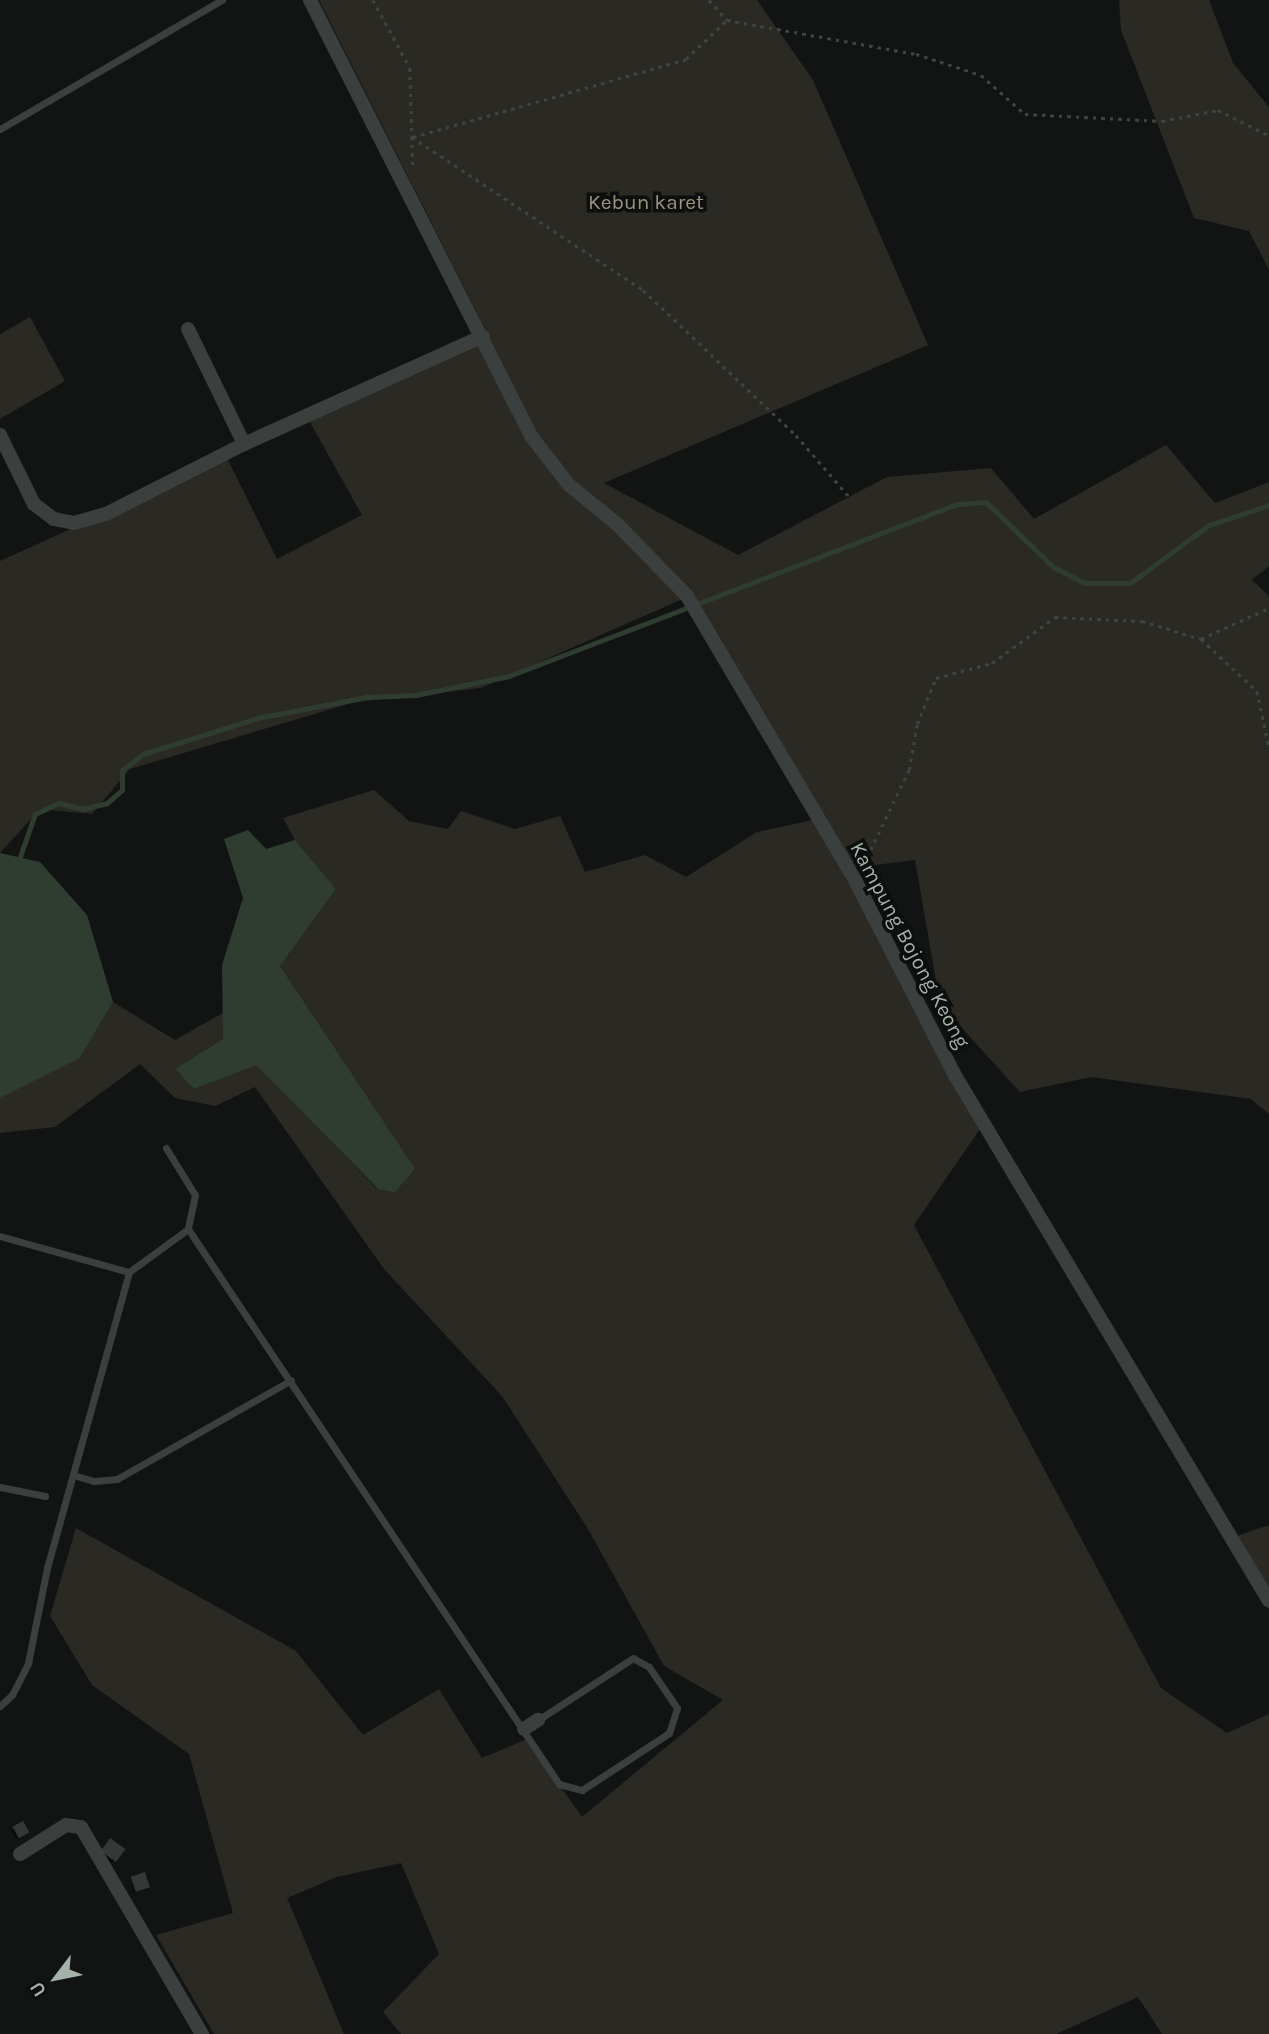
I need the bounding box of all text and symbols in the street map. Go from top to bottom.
park label: Kebun karet [588,189,704,215]
street label: Kampung Bojong Keong [845,837,975,1053]
north arrow [21,1943,91,2013]
text: U [25,1978,51,2001]

